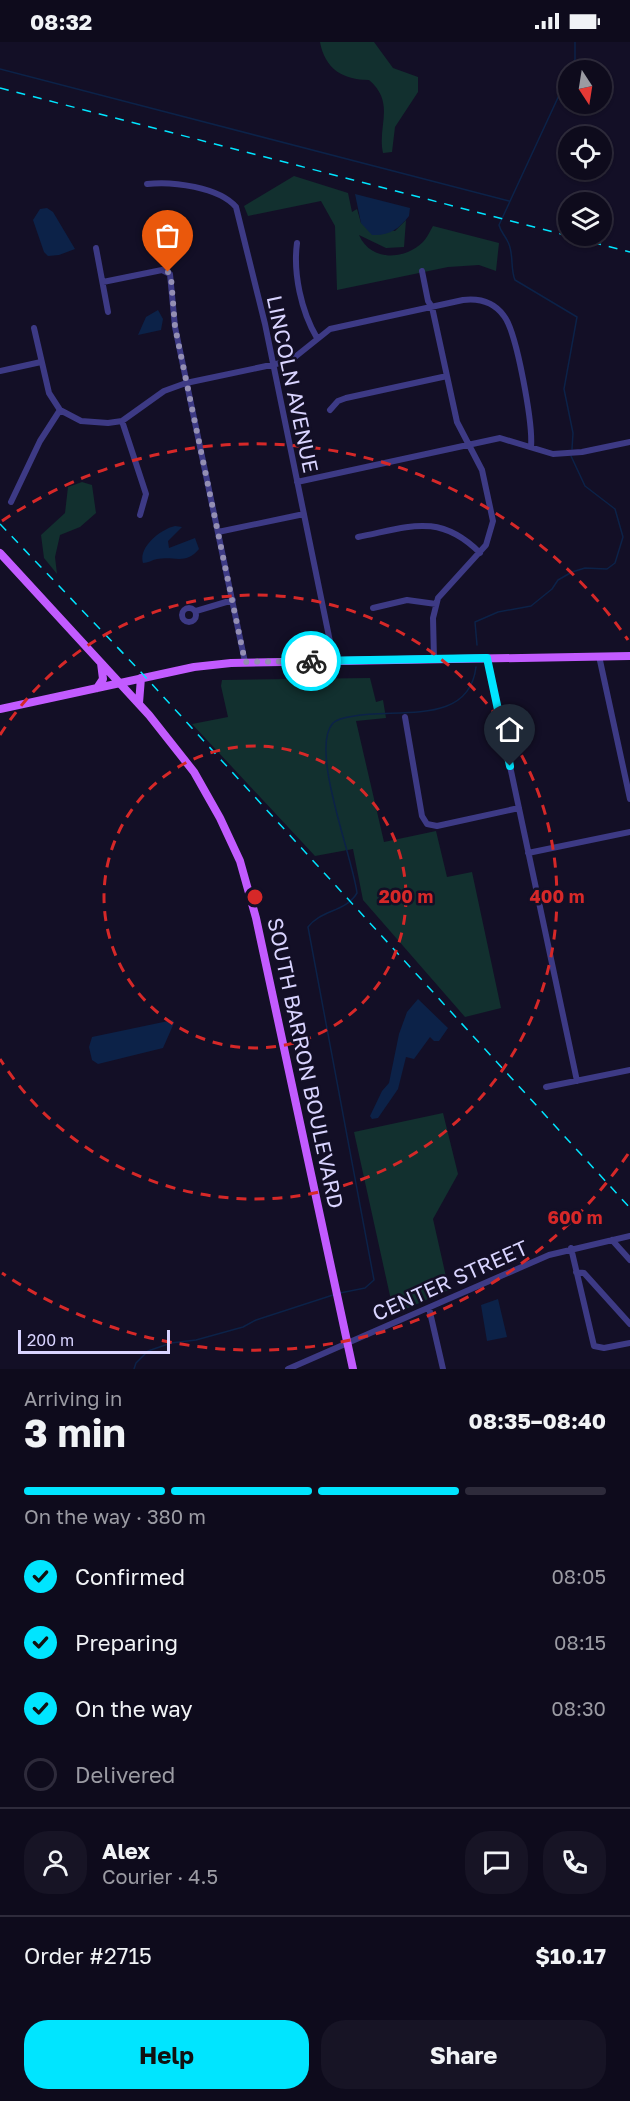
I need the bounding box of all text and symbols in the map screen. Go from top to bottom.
text: 08:32 [30,8,92,35]
north arrow [558,60,612,114]
map controls [558,60,612,246]
button: locate [558,126,612,180]
button: layers [558,192,612,246]
pin [142,210,193,272]
icon: bag [151,219,184,252]
street label: LINCOLN AVENUE [262,293,324,475]
courier [281,631,341,691]
icon: bike [295,645,328,678]
pin [484,704,535,766]
icon: home [493,713,526,746]
text: 200 m [379,885,433,907]
text: 400 m [530,885,584,907]
centre of rings [245,887,265,907]
street label: SOUTH BARRON BOULEVARD [262,915,350,1211]
text: 600 m [547,1206,603,1228]
street label: CENTER STREET [368,1234,532,1326]
scale bar [18,1327,170,1354]
text: 200 m [27,1330,74,1350]
text: Arriving in [24,1386,122,1410]
text: 08:35–08:40 [469,1407,606,1434]
text: 3 min [24,1409,126,1456]
text: On the way · 380 m [24,1504,206,1528]
icon: check [24,1560,57,1593]
text: Confirmed [75,1563,185,1590]
text: 08:05 [551,1564,606,1588]
icon: check [24,1626,57,1659]
text: Preparing [75,1629,178,1656]
text: 08:15 [554,1630,606,1654]
icon: check [24,1692,57,1725]
text: On the way [75,1695,193,1722]
text: 08:30 [551,1696,606,1720]
text: Delivered [75,1761,175,1788]
button: person [24,1831,87,1894]
button: chat [465,1831,528,1894]
button: phone [543,1831,606,1894]
text: Alex [102,1837,150,1864]
text: Courier · 4.5 [102,1864,218,1888]
text: Order #2715 [24,1942,152,1969]
text: $10.17 [535,1942,606,1969]
button: Help [24,2020,309,2089]
button: Share [321,2020,606,2089]

